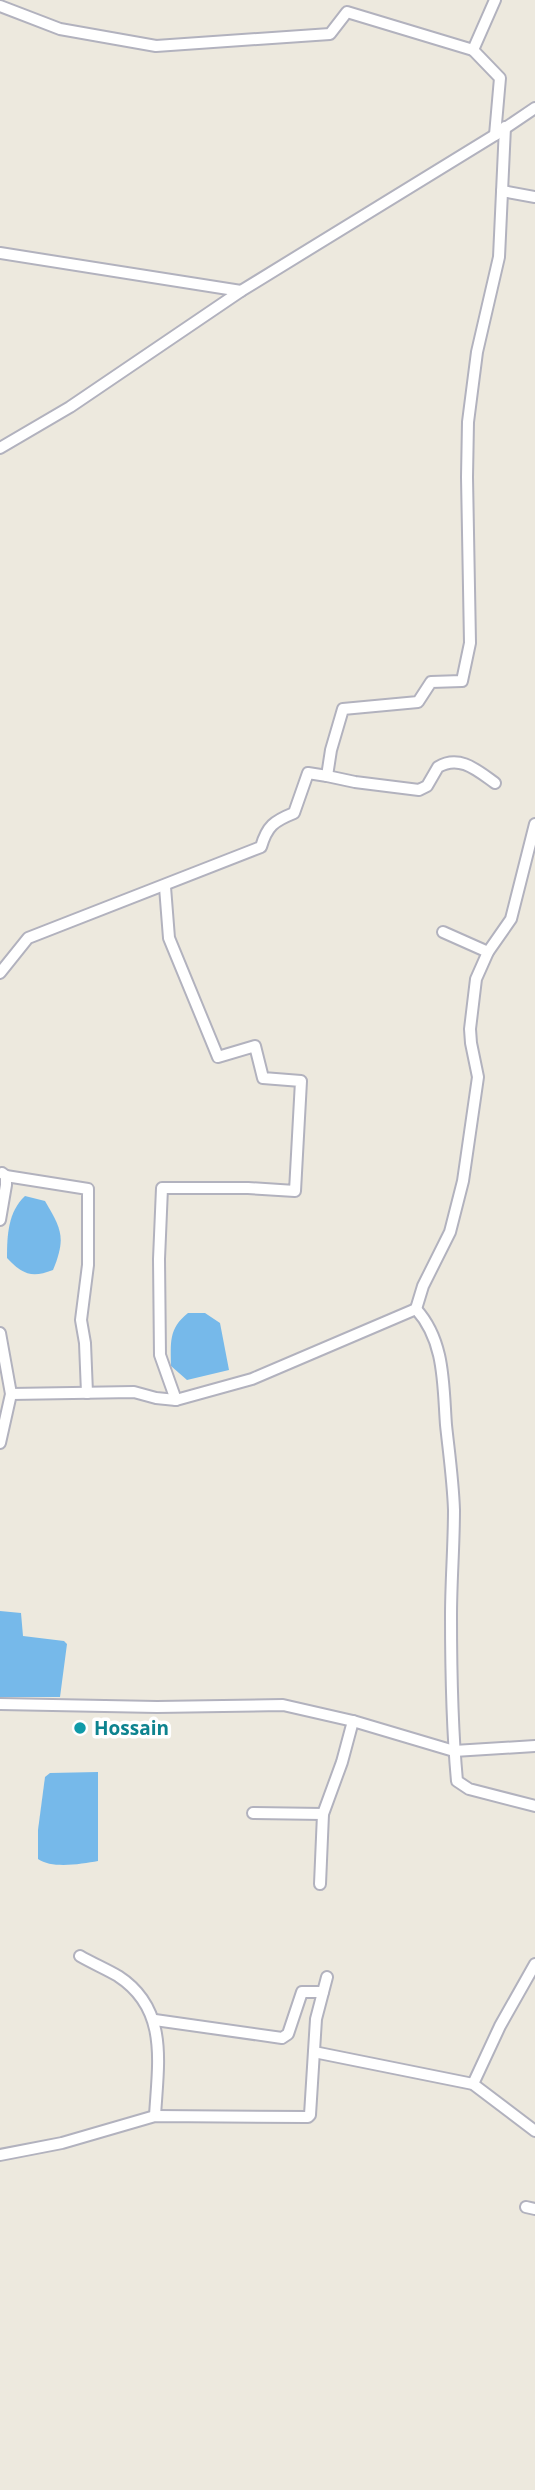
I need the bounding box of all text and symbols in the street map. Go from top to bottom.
place label: Hossain [94,1715,169,1741]
marker: Hossain [72,1720,88,1736]

